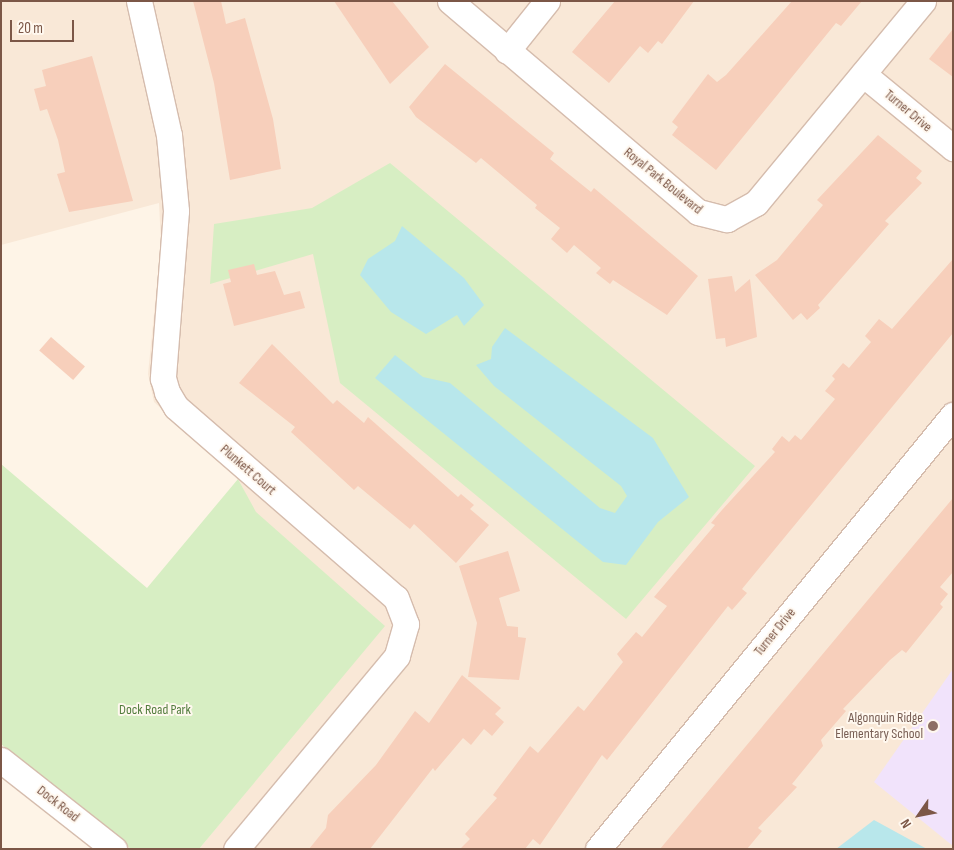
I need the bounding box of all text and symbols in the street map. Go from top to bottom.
scale bar [12,10,76,42]
text: 20 m [18,19,43,38]
street label: Turner Drive [881,86,935,136]
street label: Royal Park Boulevard [620,144,706,218]
street label: Plunkett Court [217,441,279,499]
street label: Turner Drive [751,605,799,659]
park label: Dock Road Park [119,702,191,718]
place label: Algonquin Ridge Elementary School [835,710,923,742]
marker: Algonquin Ridge Elementary School [927,720,939,732]
street label: Dock Road [33,782,83,826]
north arrow [894,790,944,840]
text: N [897,816,915,831]

